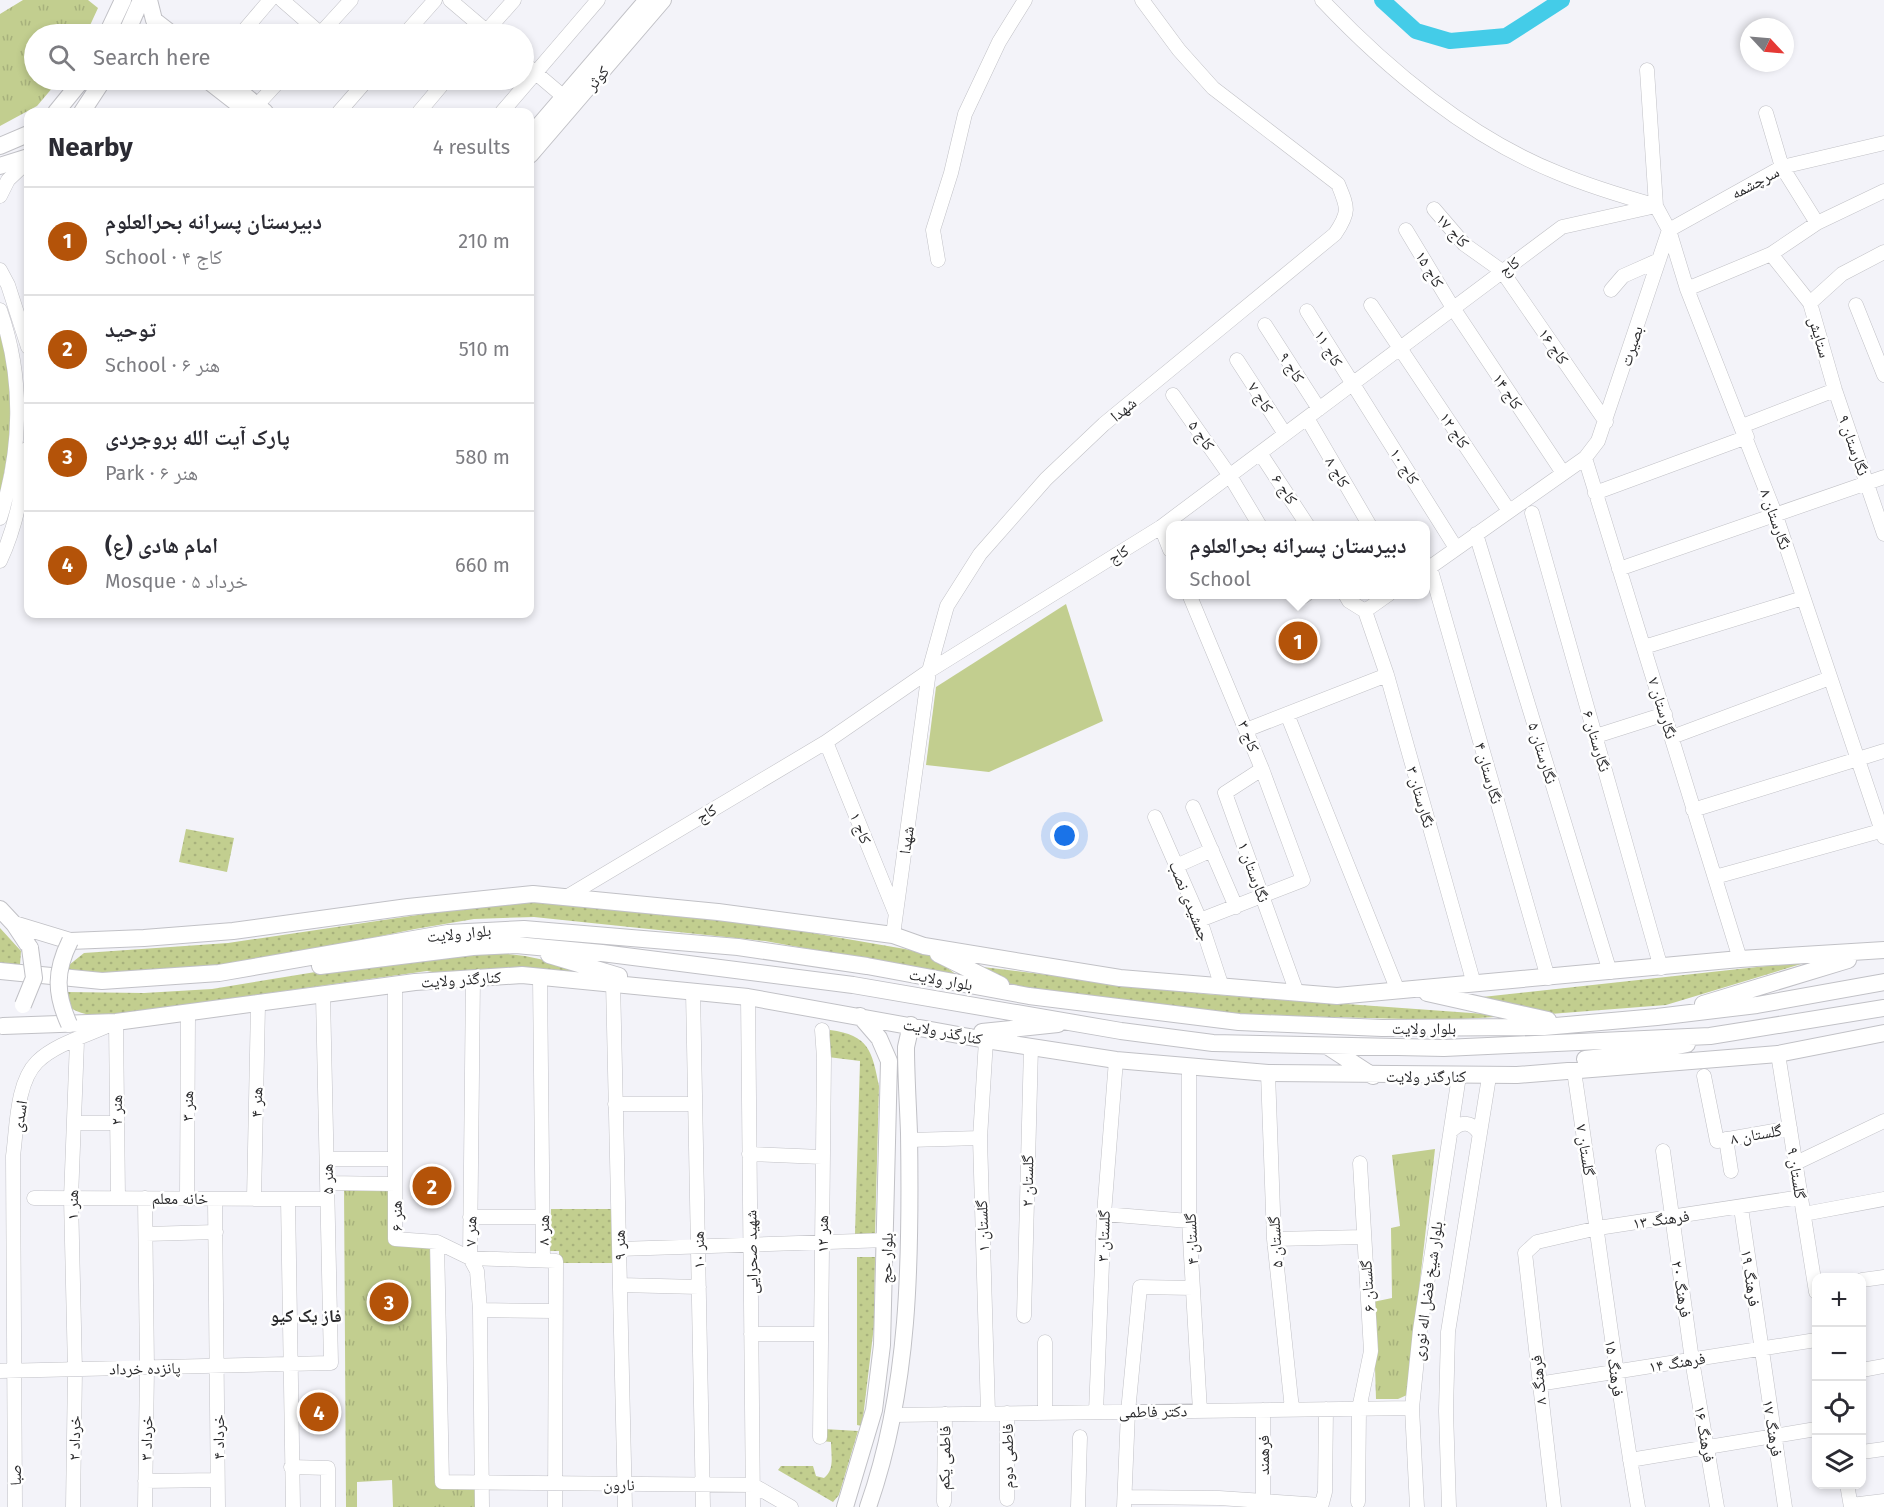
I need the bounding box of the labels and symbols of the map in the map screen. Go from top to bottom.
north arrow [1740,18,1794,72]
street label: کوثر [581,62,613,95]
street label: سرچشمه [1728,162,1782,203]
street label: کاج ۱۷ [1431,209,1473,252]
street label: کاج ۱۵ [1410,247,1448,292]
street label: کاج [1495,252,1524,281]
street label: ستایش [1804,314,1834,360]
street label: بصیرت [1616,324,1647,369]
street label: کاج ۱۶ [1534,325,1573,369]
street label: کاج ۱۱ [1309,326,1347,371]
street label: کاج ۹ [1274,349,1309,387]
street label: کاج ۱۴ [1488,370,1527,414]
street label: کاج ۷ [1243,379,1278,417]
street label: شهدا [1106,393,1140,426]
street label: کاج ۱۲ [1435,409,1474,453]
street label: نگارستان ۹ [1833,412,1873,478]
street label: کاج ۵ [1184,417,1219,455]
street label: کاج ۱۰ [1385,445,1423,489]
street label: کاج ۸ [1320,454,1354,492]
street label: کاج ۶ [1267,471,1302,509]
street label: نگارستان ۸ [1755,486,1795,552]
street label: کاج [1104,541,1133,569]
pin: 1 [1278,618,1318,664]
street label: نگارستان ۷ [1643,675,1681,741]
street label: نگارستان ۶ [1578,708,1614,774]
street label: کاج ۳ [1233,718,1264,755]
street label: نگارستان ۵ [1523,720,1561,786]
street label: نگارستان ۴ [1470,740,1506,806]
street label: نگارستان ۳ [1402,764,1438,830]
street label: کاج [692,800,721,828]
street label: کاج ۱ [845,810,876,847]
your location [1050,821,1079,850]
street label: شهدا [895,825,918,855]
street label: نگارستان ۱ [1233,839,1273,905]
street label: جمشیدی نصب [1164,858,1214,944]
street label: بلوار ولایت [426,921,492,946]
street label: بلوار ولایت [908,965,974,994]
street label: کنارگذر ولایت [420,967,502,992]
street label: کنارگذر ولایت [902,1014,985,1049]
street label: بلوار ولایت [1392,1019,1456,1038]
street label: کنارگذر ولایت [1386,1067,1467,1086]
street label: هنر ۴ [247,1086,266,1118]
street label: هنر ۳ [178,1091,197,1121]
street label: هنر ۲ [107,1095,126,1125]
street label: اسدی [8,1099,32,1133]
street label: گلستان ۸ [1729,1121,1784,1149]
street label: گلستان ۷ [1571,1123,1599,1178]
street label: گلستان ۹ [1782,1146,1810,1201]
street label: گلستان ۲ [1018,1155,1038,1207]
street label: هنر ۵ [318,1163,337,1195]
pin: 2 [412,1164,452,1208]
street label: خانه معلم [152,1189,208,1209]
street label: هنر ۱ [63,1190,82,1220]
street label: گلستان ۱ [972,1199,994,1252]
street label: هنر ۶ [386,1200,407,1232]
street label: فرهنگ ۱۳ [1632,1206,1691,1233]
street label: گلستان ۳ [1093,1209,1115,1262]
street label: شهید صحرایی [741,1210,763,1294]
street label: گلستان ۴ [1181,1212,1203,1265]
street label: هنر ۷ [461,1215,480,1247]
street label: هنر ۸ [534,1215,553,1245]
street label: هنر ۱۲ [813,1215,832,1253]
street label: گلستان ۵ [1264,1215,1288,1268]
street label: بلوار شیخ فضل اله نوری [1408,1220,1448,1362]
street label: هنر ۹ [610,1229,629,1261]
street label: هنر ۱۰ [689,1231,708,1269]
street label: بلوار حج [876,1232,898,1284]
street label: فرهنگ ۱۹ [1737,1249,1764,1308]
street label: گلستان ۶ [1356,1259,1380,1312]
street label: فرهنگ ۲۰ [1668,1259,1695,1319]
pin: 3 [370,1280,408,1324]
district label: فاز یک کیو [270,1305,342,1327]
street label: فرهنگ ۱۵ [1601,1339,1628,1398]
street label: فرهنگ ۱۴ [1647,1349,1707,1376]
street label: فرهنگ ۸ [1526,1354,1551,1406]
street label: پانزده خرداد [109,1358,181,1379]
pin: 4 [300,1390,338,1434]
street label: فرهنگ ۱۷ [1759,1398,1786,1458]
street label: دکتر فاطمی [1119,1401,1188,1423]
street label: فرهنگ ۱۶ [1690,1404,1719,1464]
street label: خرداد ۴ [209,1414,228,1460]
street label: خرداد ۲ [65,1415,84,1461]
street label: خرداد ۳ [137,1415,156,1461]
street label: فاطمی دوم [998,1423,1018,1489]
street label: فاطمی یکم [934,1426,956,1490]
street label: فرهمند [1254,1435,1273,1475]
street label: صبا [6,1464,25,1486]
street label: نارون [603,1475,635,1495]

